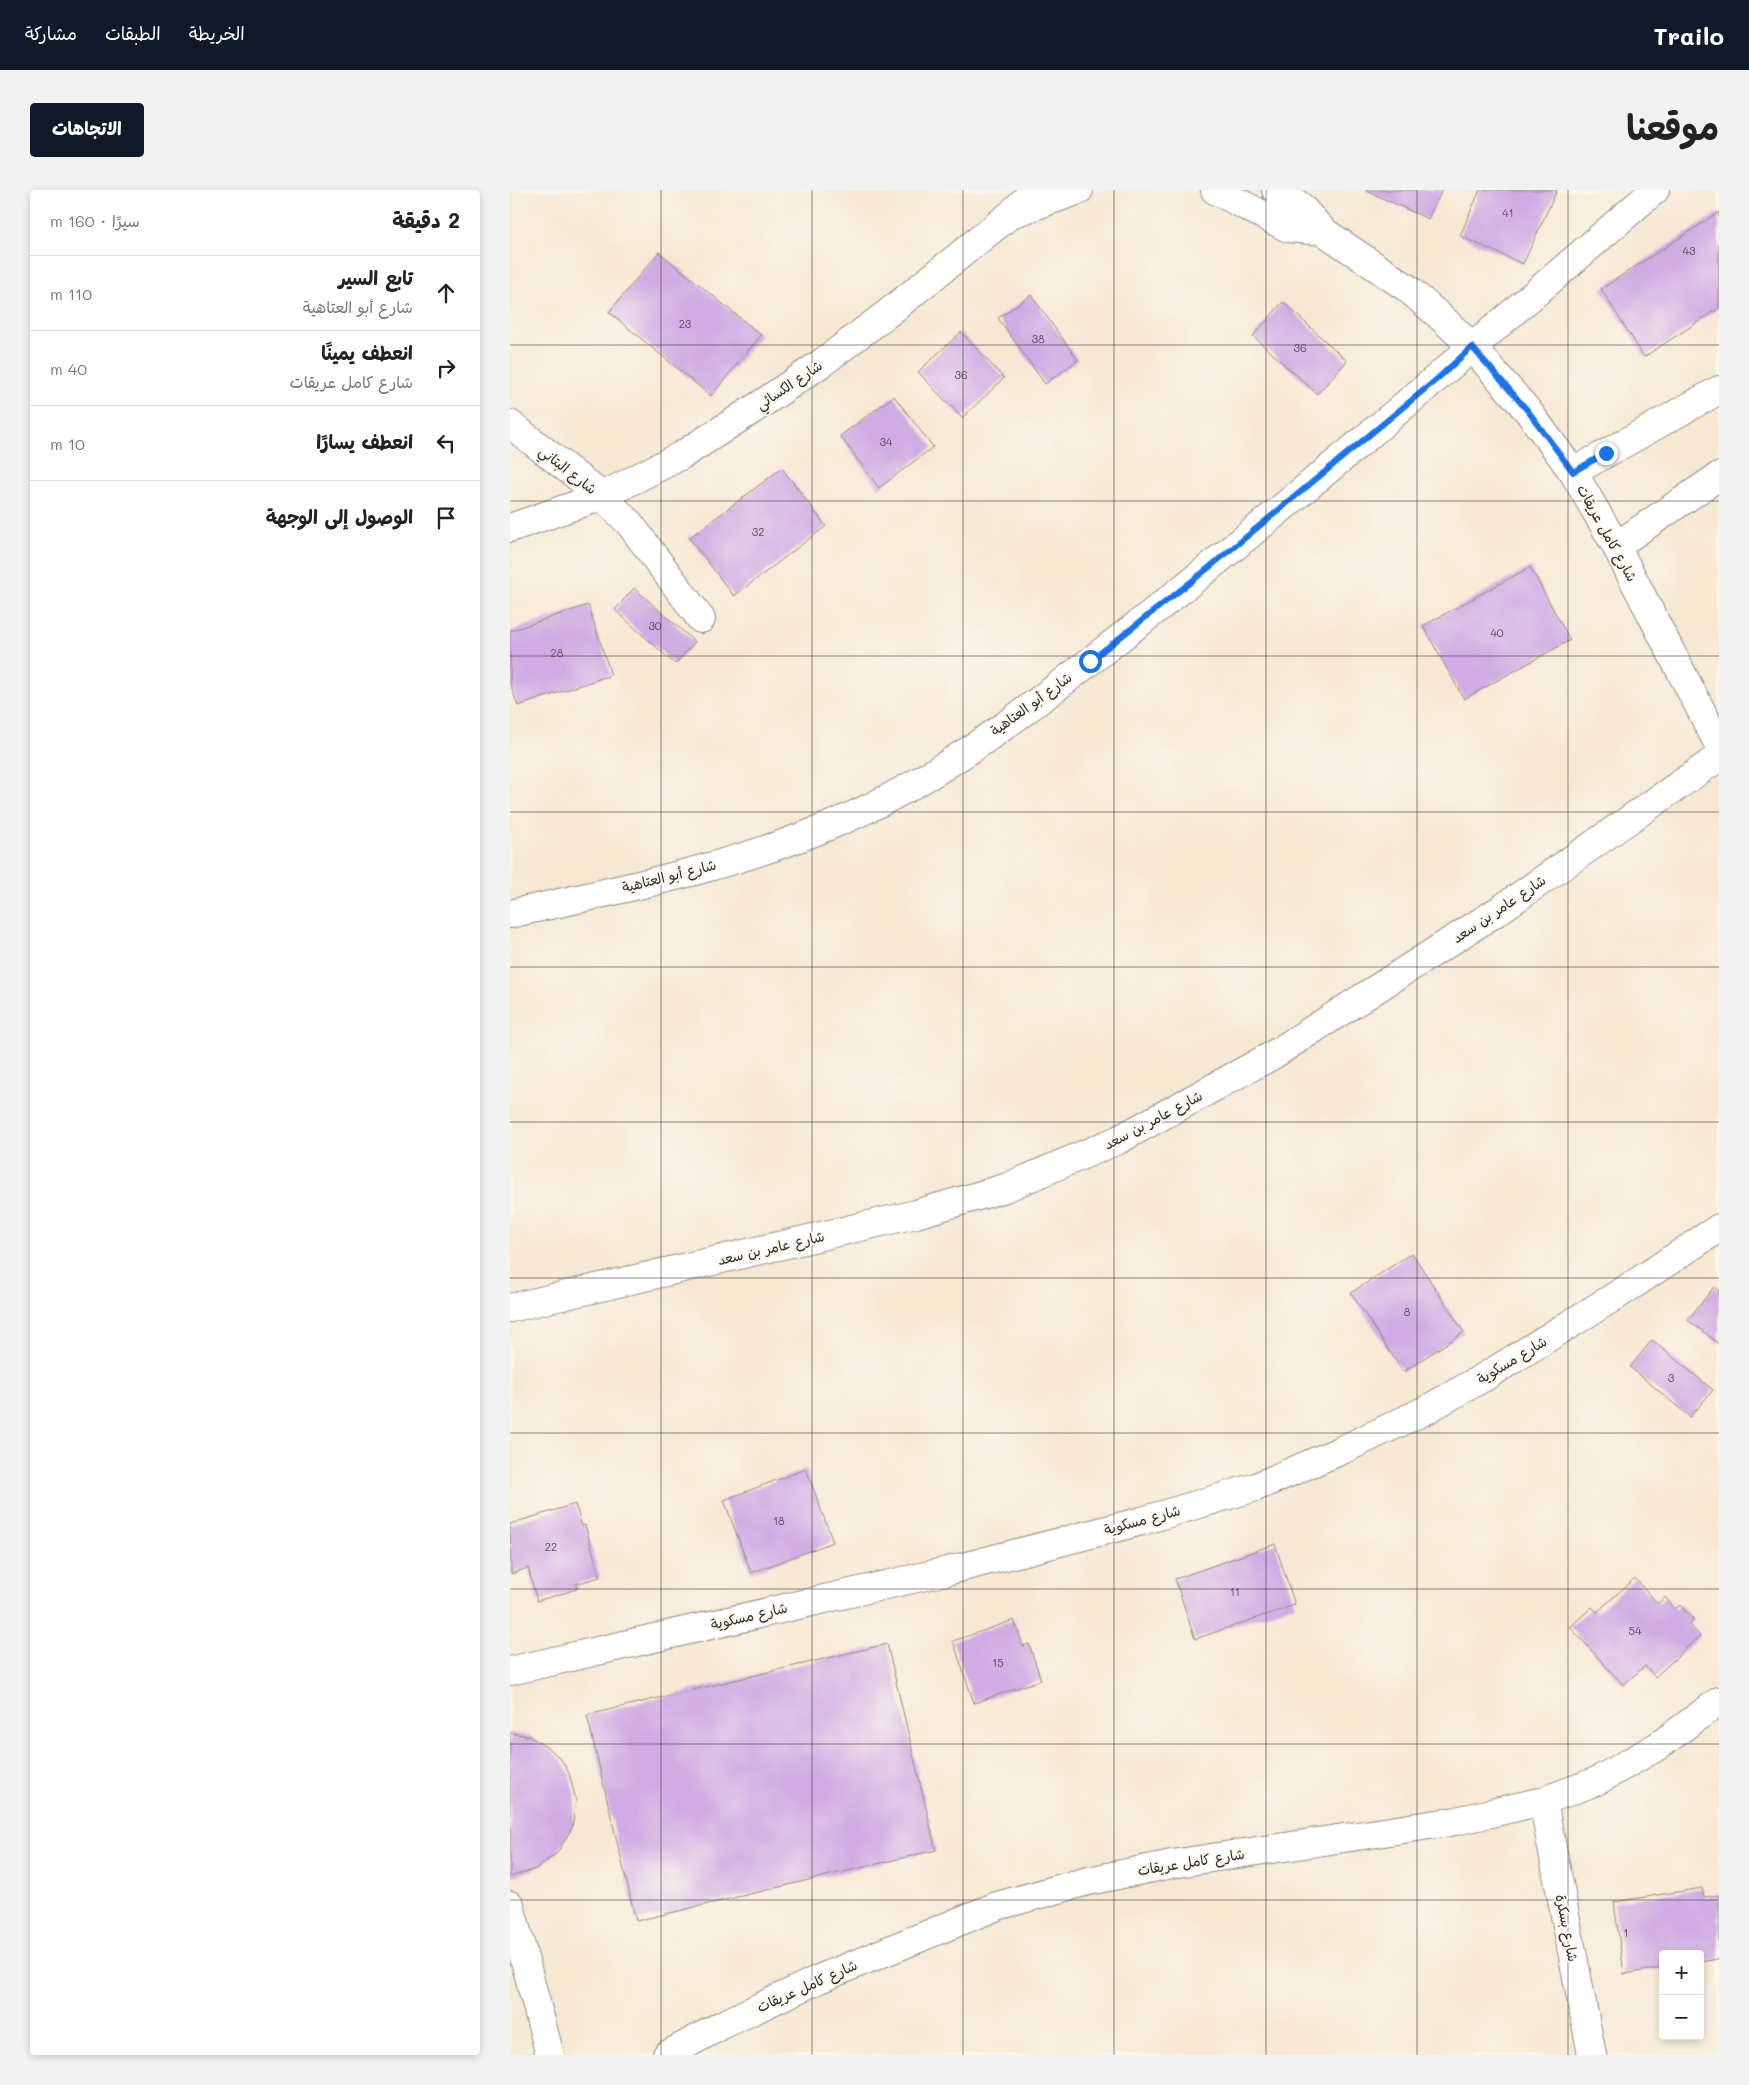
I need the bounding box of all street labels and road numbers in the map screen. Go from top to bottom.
street label: شارع الكسائي [752,355,828,417]
street label: شارع البتاني [533,441,601,501]
street label: شارع كامل عريقات [1572,481,1642,585]
street label: شارع أبو العتاهية [986,668,1076,740]
street label: شارع أبو العتاهية [620,855,718,897]
street label: شارع عامر بن سعد [1448,870,1550,948]
street label: شارع عامر بن سعد [1100,1086,1206,1154]
street label: شارع عامر بن سعد [716,1226,826,1270]
street label: شارع مسكوية [1473,1331,1551,1389]
street label: شارع مسكوية [1102,1500,1182,1540]
street label: شارع مسكوية [709,1597,789,1635]
street label: شارع كامل عريقات [1136,1844,1246,1880]
street label: شارع بسكرة [1551,1893,1583,1963]
street label: شارع كامل عريقات [754,1955,860,2017]

